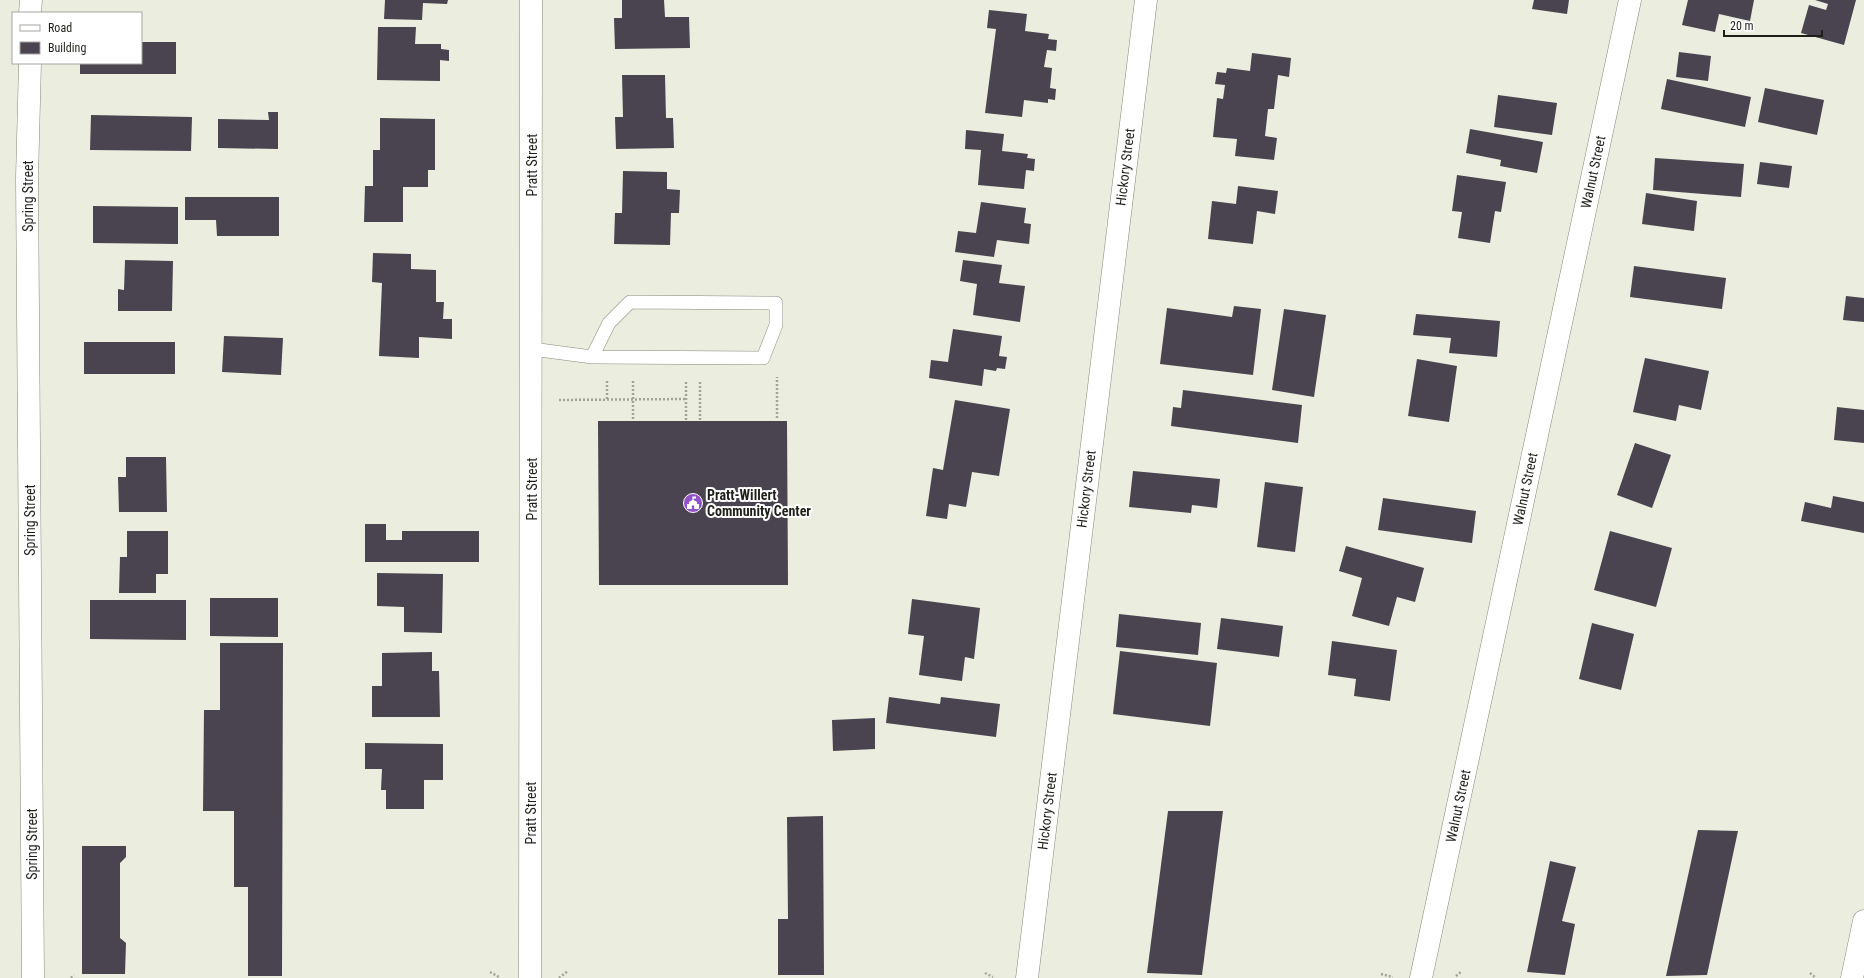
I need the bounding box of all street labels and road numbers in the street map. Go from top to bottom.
street label: Hickory Street [1112,127,1138,207]
street label: Pratt Street [524,134,540,196]
street label: Walnut Street [1577,134,1609,210]
street label: Spring Street [20,160,36,232]
street label: Hickory Street [1073,449,1099,529]
street label: Walnut Street [1509,451,1541,527]
street label: Pratt Street [524,458,540,520]
street label: Spring Street [22,484,38,556]
street label: Walnut Street [1442,768,1474,844]
street label: Hickory Street [1034,771,1060,851]
street label: Pratt Street [523,782,539,844]
street label: Spring Street [24,808,40,880]

